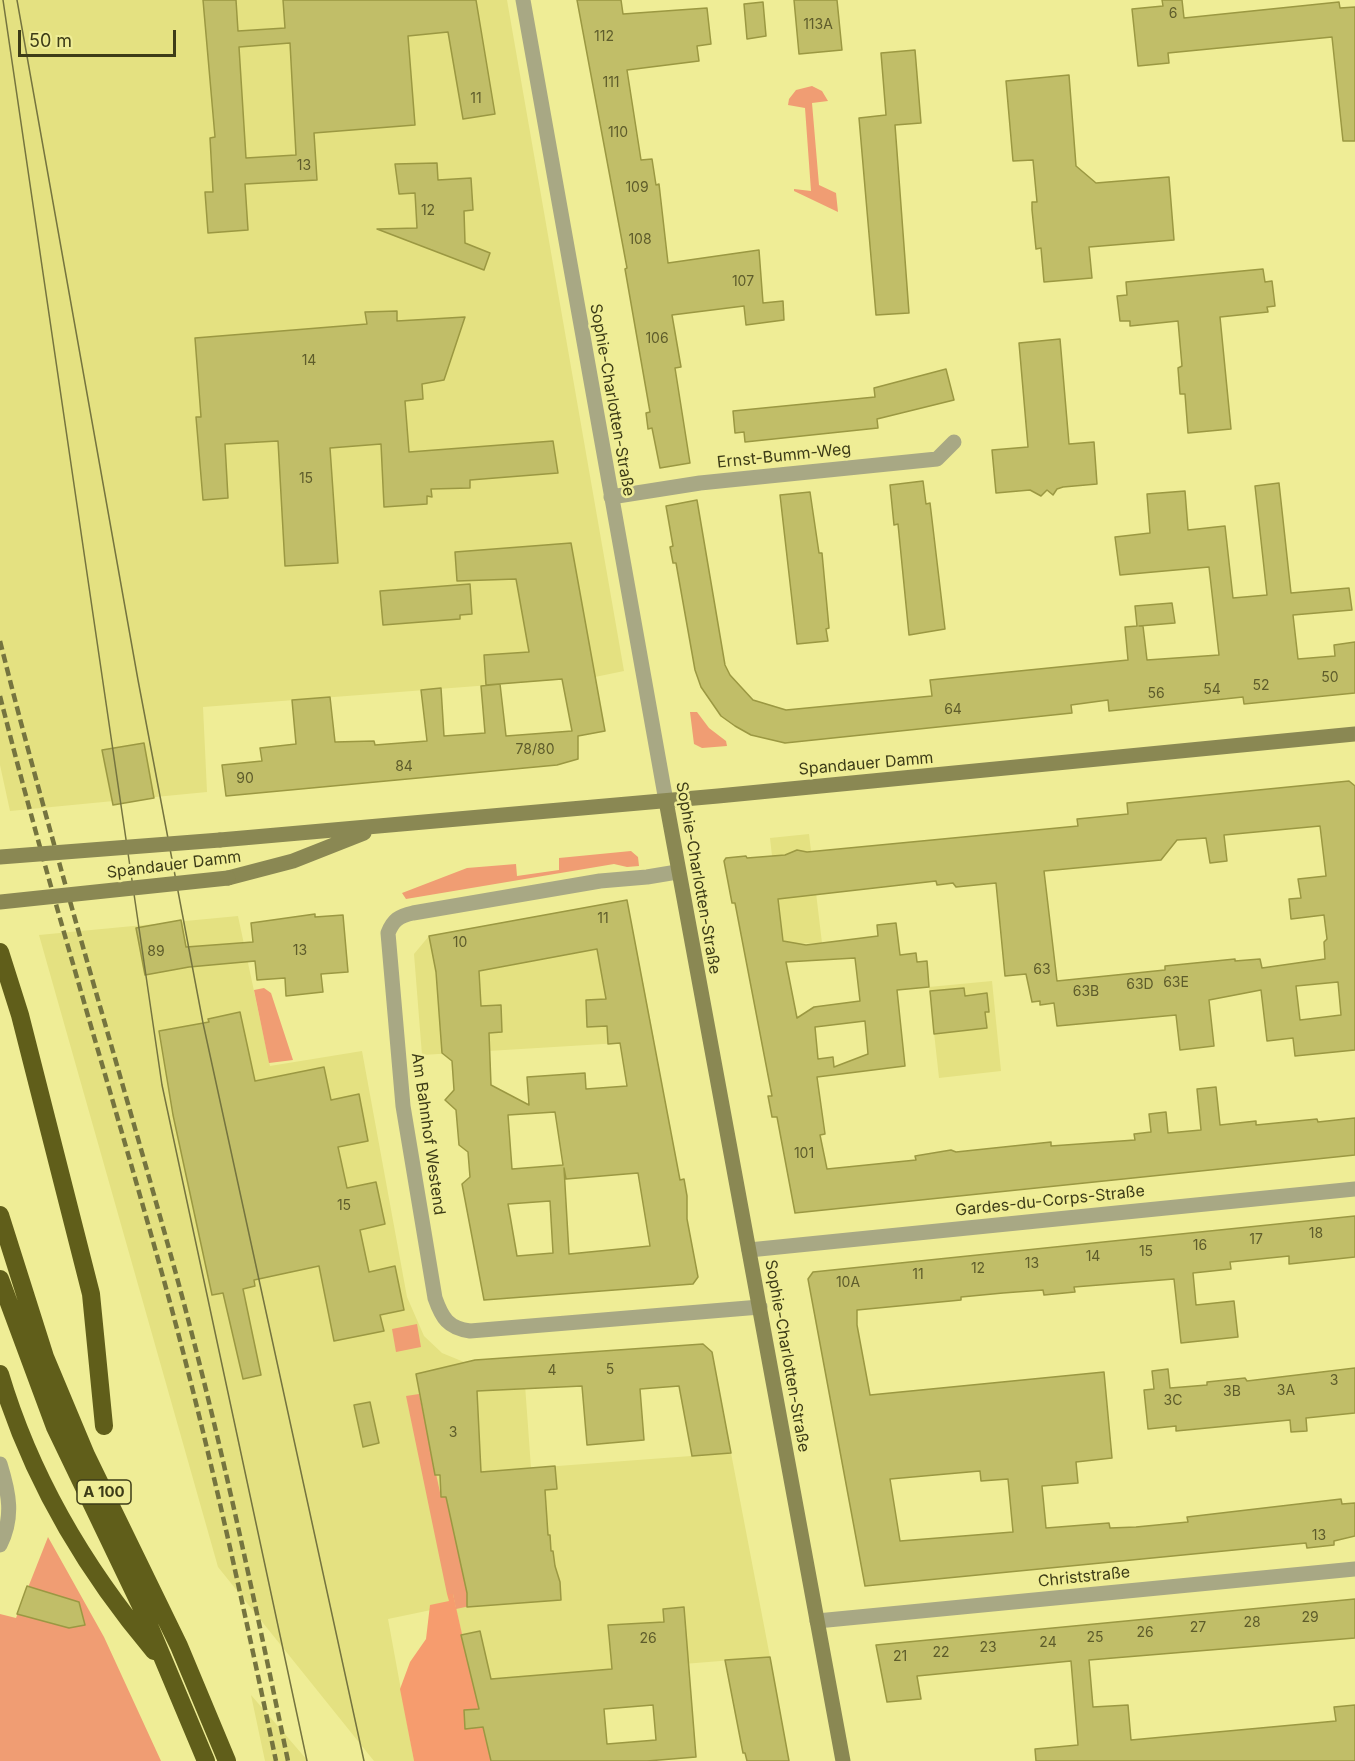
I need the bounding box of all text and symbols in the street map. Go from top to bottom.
house number: 6 [1169,6,1177,22]
house number: 113A [803,17,833,33]
scale bar [21,18,178,56]
house number: 112 [594,29,614,45]
text: 50 m [29,30,72,51]
house number: 111 [602,75,620,91]
house number: 11 [470,91,482,107]
house number: 110 [608,125,628,141]
house number: 13 [297,158,311,174]
house number: 109 [625,180,649,196]
house number: 12 [421,203,435,219]
house number: 108 [628,232,652,248]
house number: 107 [732,274,754,290]
street label: Sophie-Charlotten-Straße [586,302,638,498]
house number: 106 [645,331,669,347]
house number: 14 [302,353,316,369]
street label: Ernst-Bumm-Weg [716,439,852,473]
house number: 15 [299,471,313,487]
house number: 50 [1321,670,1339,686]
house number: 52 [1252,678,1270,694]
house number: 54 [1203,682,1221,698]
house number: 56 [1147,686,1165,702]
house number: 64 [944,702,962,718]
house number: 78/80 [516,742,554,758]
street label: Spandauer Damm [798,749,934,779]
house number: 84 [395,759,413,775]
house number: 90 [236,771,254,787]
street label: Sophie-Charlotten-Straße [672,780,724,976]
street label: Spandauer Damm [106,847,242,883]
house number: 11 [597,911,609,927]
house number: 10 [453,935,467,951]
house number: 13 [293,943,307,959]
house number: 89 [147,944,165,960]
house number: 63 [1033,962,1051,978]
house number: 63E [1163,975,1189,991]
house number: 63D [1126,977,1154,993]
house number: 63B [1073,984,1099,1000]
street label: Am Bahnhof Westend [407,1052,449,1216]
house number: 101 [794,1146,814,1162]
street label: Gardes-du-Corps-Straße [954,1181,1146,1221]
house number: 15 [337,1198,351,1214]
house number: 18 [1309,1226,1323,1242]
house number: 17 [1249,1232,1263,1248]
house number: 16 [1193,1238,1207,1254]
house number: 15 [1139,1244,1153,1260]
house number: 14 [1086,1249,1100,1265]
house number: 13 [1025,1256,1039,1272]
street label: Sophie-Charlotten-Straße [761,1258,813,1454]
house number: 12 [971,1261,985,1277]
house number: 11 [912,1267,924,1283]
house number: 10A [836,1275,860,1291]
house number: 5 [606,1362,614,1378]
house number: 4 [547,1363,557,1379]
house number: 3 [1330,1373,1338,1389]
house number: 3A [1277,1383,1295,1399]
house number: 3B [1223,1384,1241,1400]
house number: 3C [1164,1393,1182,1409]
house number: 3 [449,1425,457,1441]
road number: A 100 [77,1480,131,1504]
house number: 13 [1312,1528,1326,1544]
street label: Christstraße [1037,1563,1131,1591]
house number: 29 [1301,1610,1319,1626]
house number: 28 [1243,1615,1261,1631]
house number: 27 [1190,1620,1206,1636]
house number: 26 [1136,1625,1154,1641]
house number: 25 [1086,1630,1104,1646]
house number: 26 [639,1631,657,1647]
house number: 24 [1039,1635,1057,1651]
house number: 23 [979,1640,997,1656]
house number: 22 [932,1645,950,1661]
house number: 21 [893,1649,907,1665]

